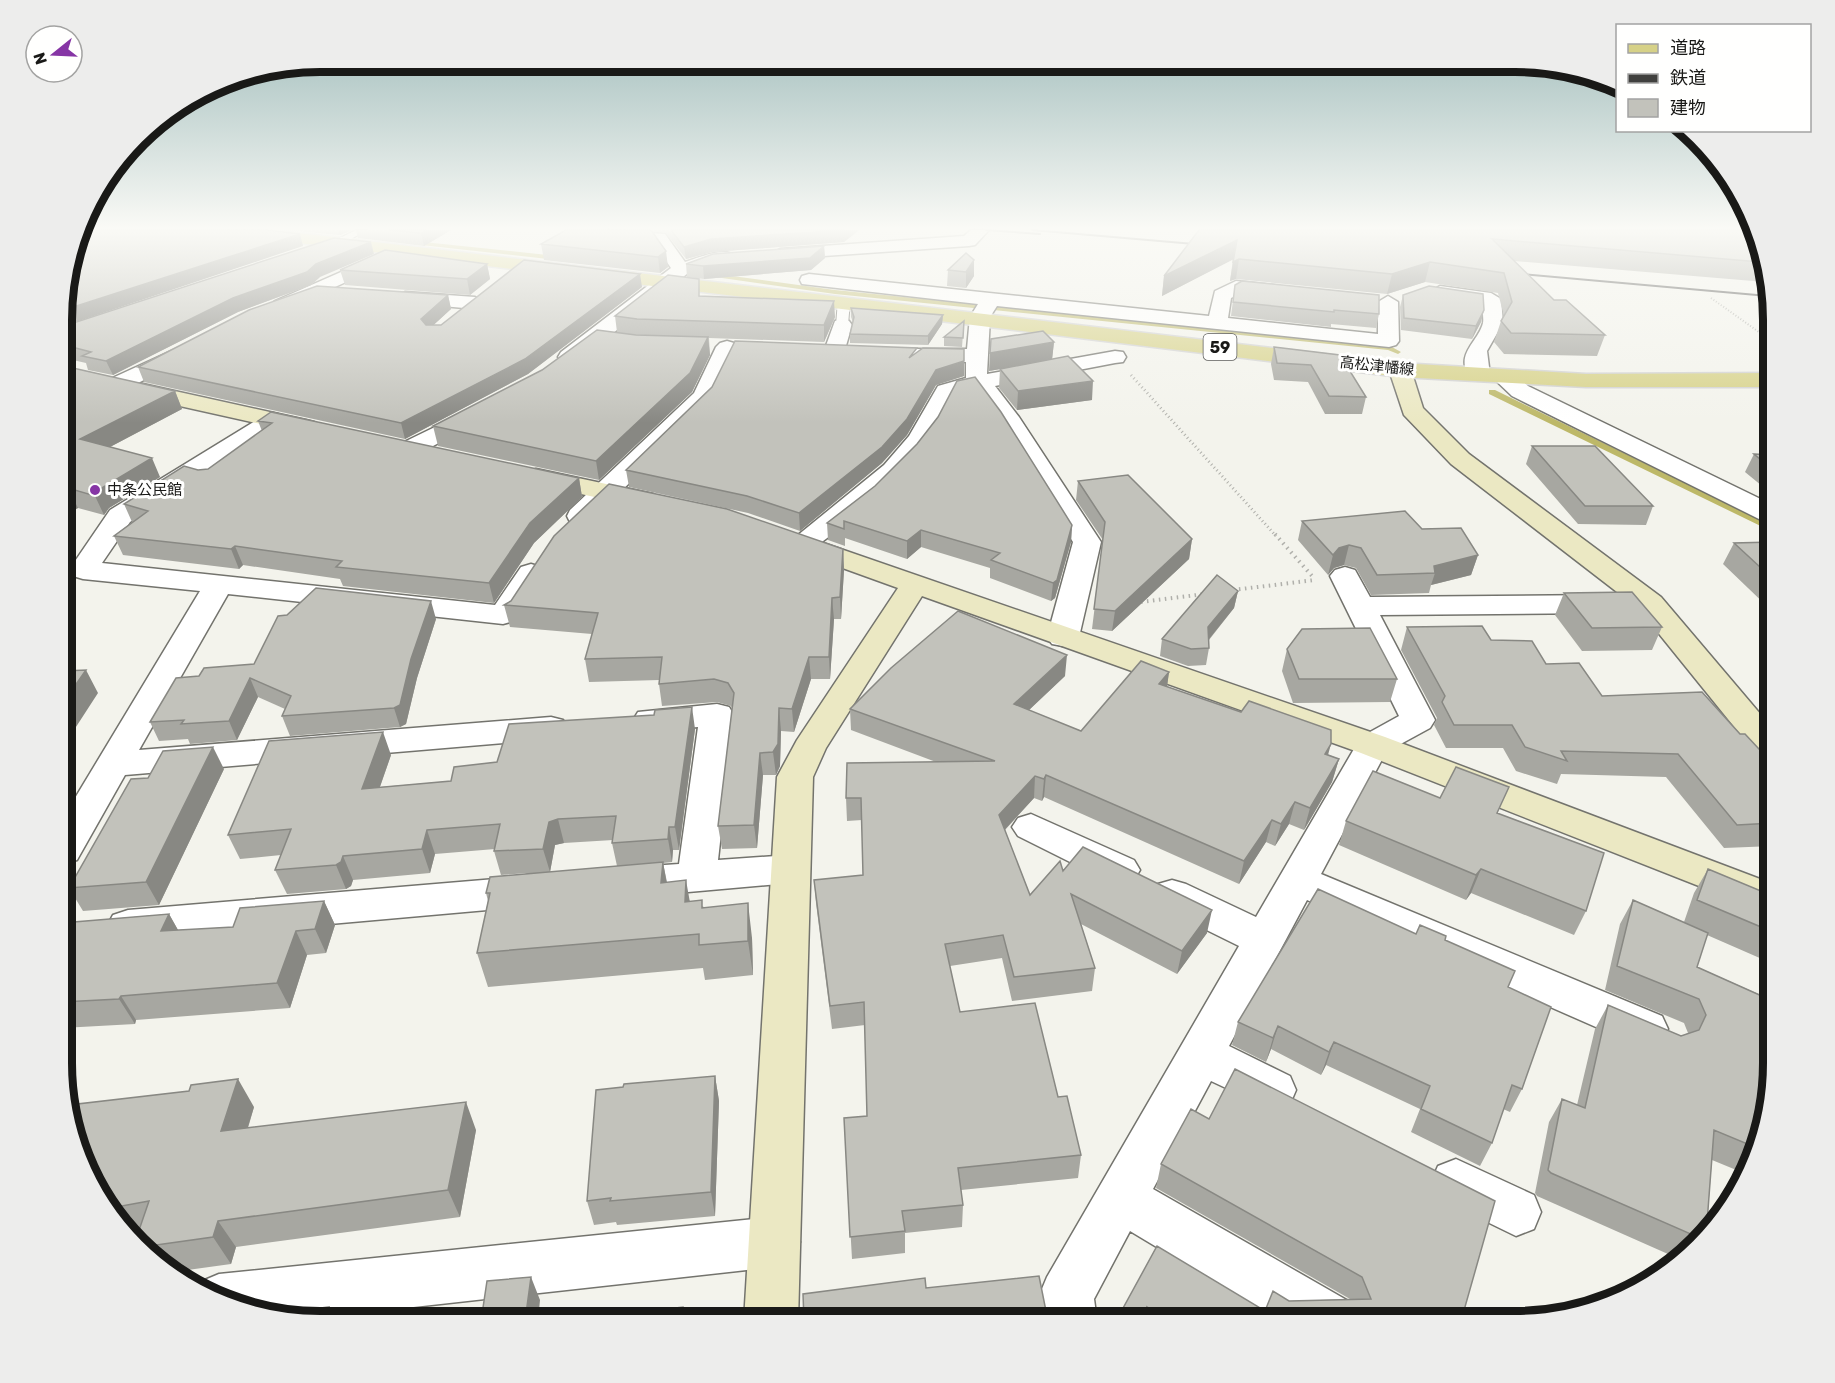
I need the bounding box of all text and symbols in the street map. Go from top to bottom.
north arrow [24,24,84,84]
legend [1616,24,1811,132]
text: 道路 [1670,37,1706,59]
text: N [29,50,51,67]
text: 鉄道 [1670,67,1706,89]
text: 建物 [1670,97,1706,119]
road number: 59 [1204,334,1236,360]
street label: 高松津幡線 [1339,353,1415,379]
place label: 中条公民館 [107,481,182,499]
marker: 中条公民館 [88,483,102,497]

